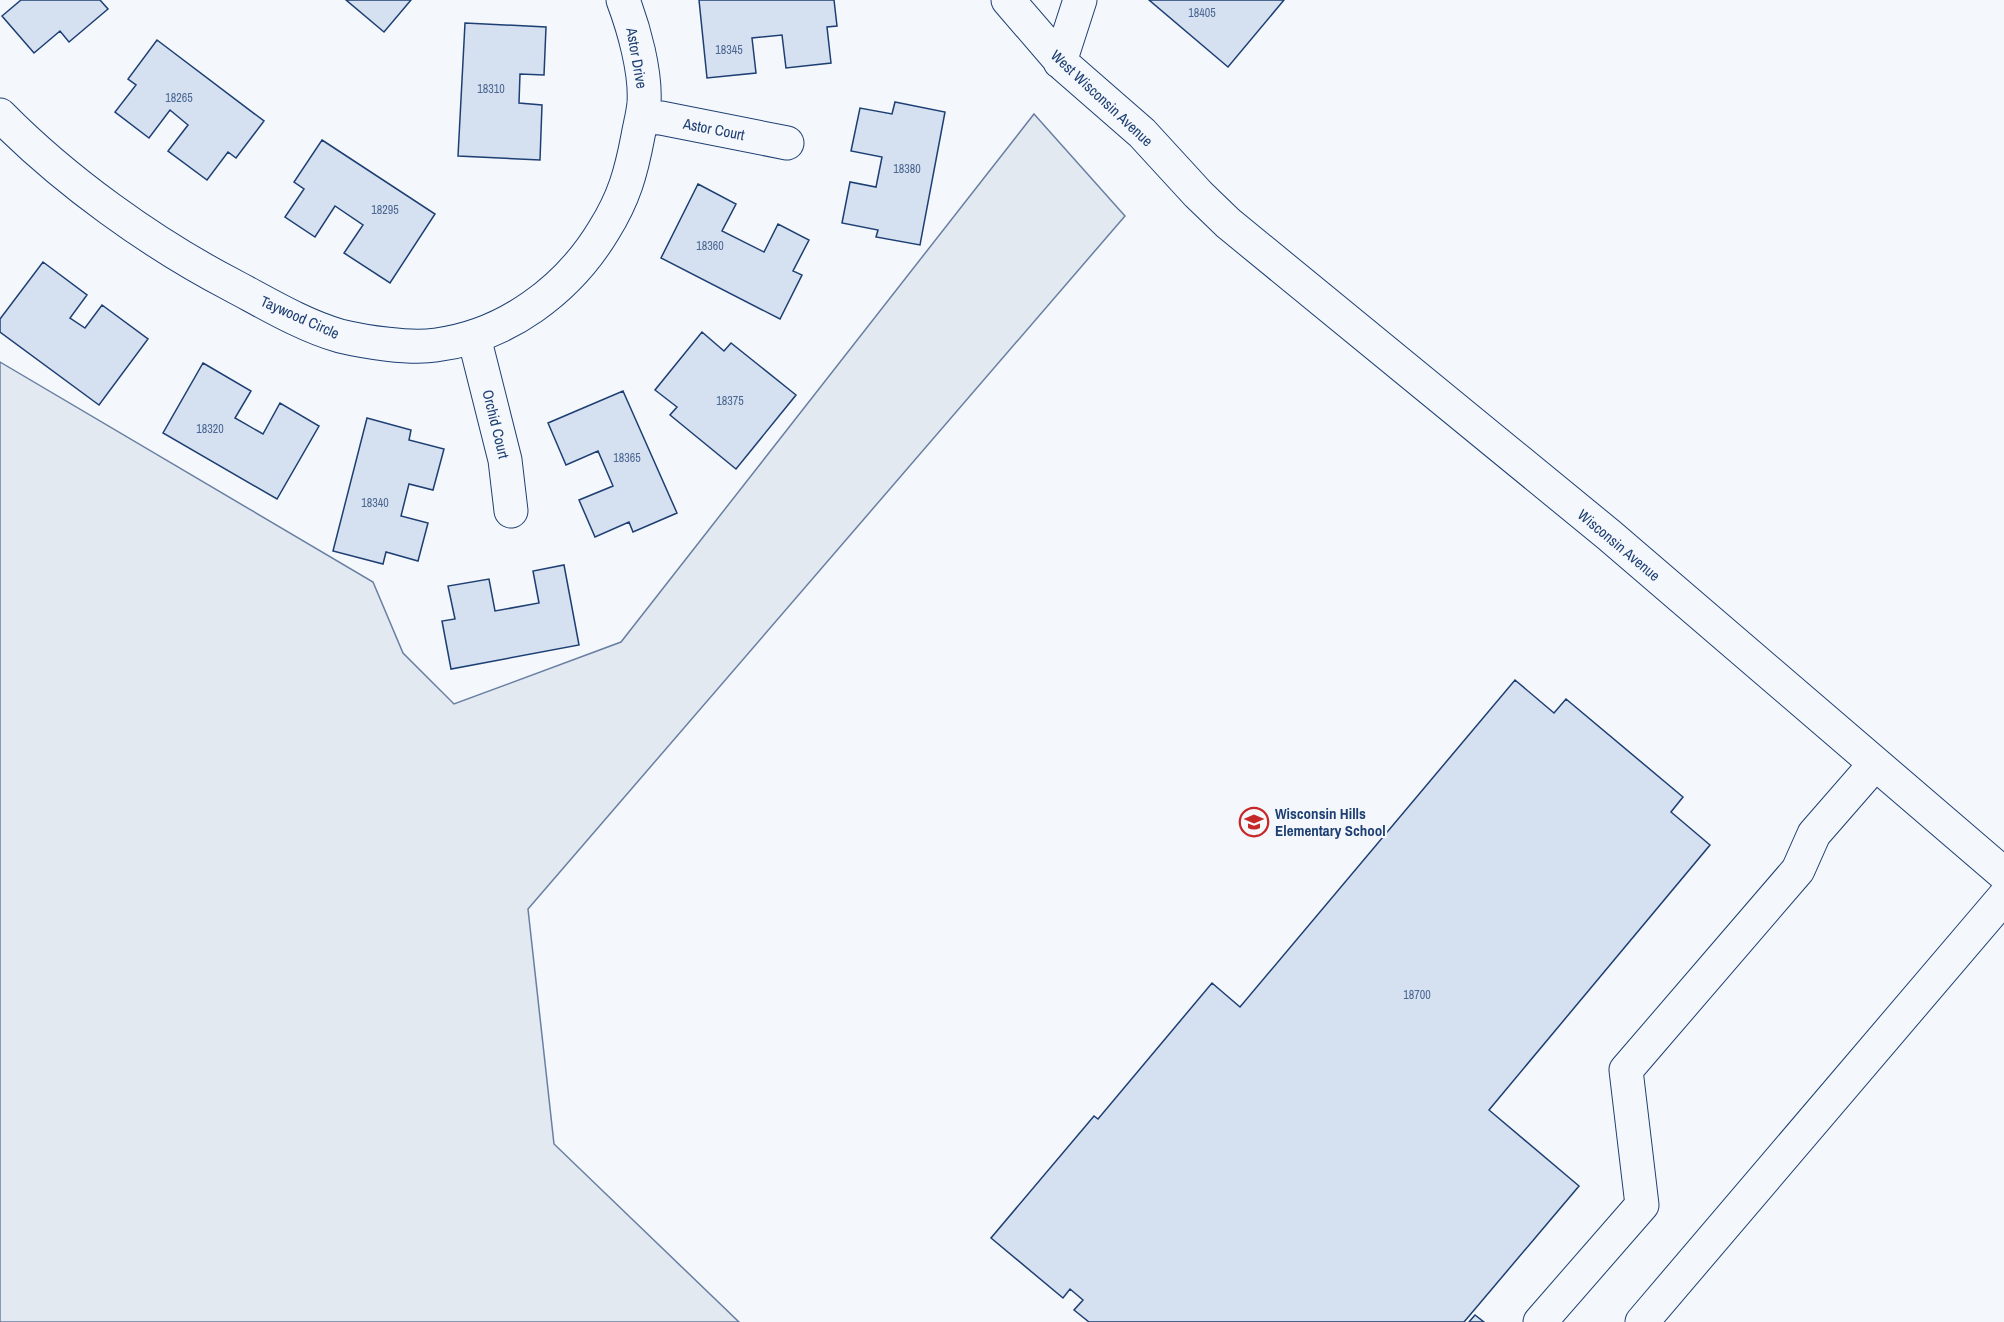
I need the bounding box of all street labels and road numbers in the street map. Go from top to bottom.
street label: Astor Drive [621,25,653,90]
street label: West Wisconsin Avenue [1046,45,1158,151]
street label: Astor Court [680,113,747,145]
street label: Taywood Circle [257,290,343,344]
street label: Orchid Court [477,387,515,461]
street label: Wisconsin Avenue [1573,504,1665,586]

